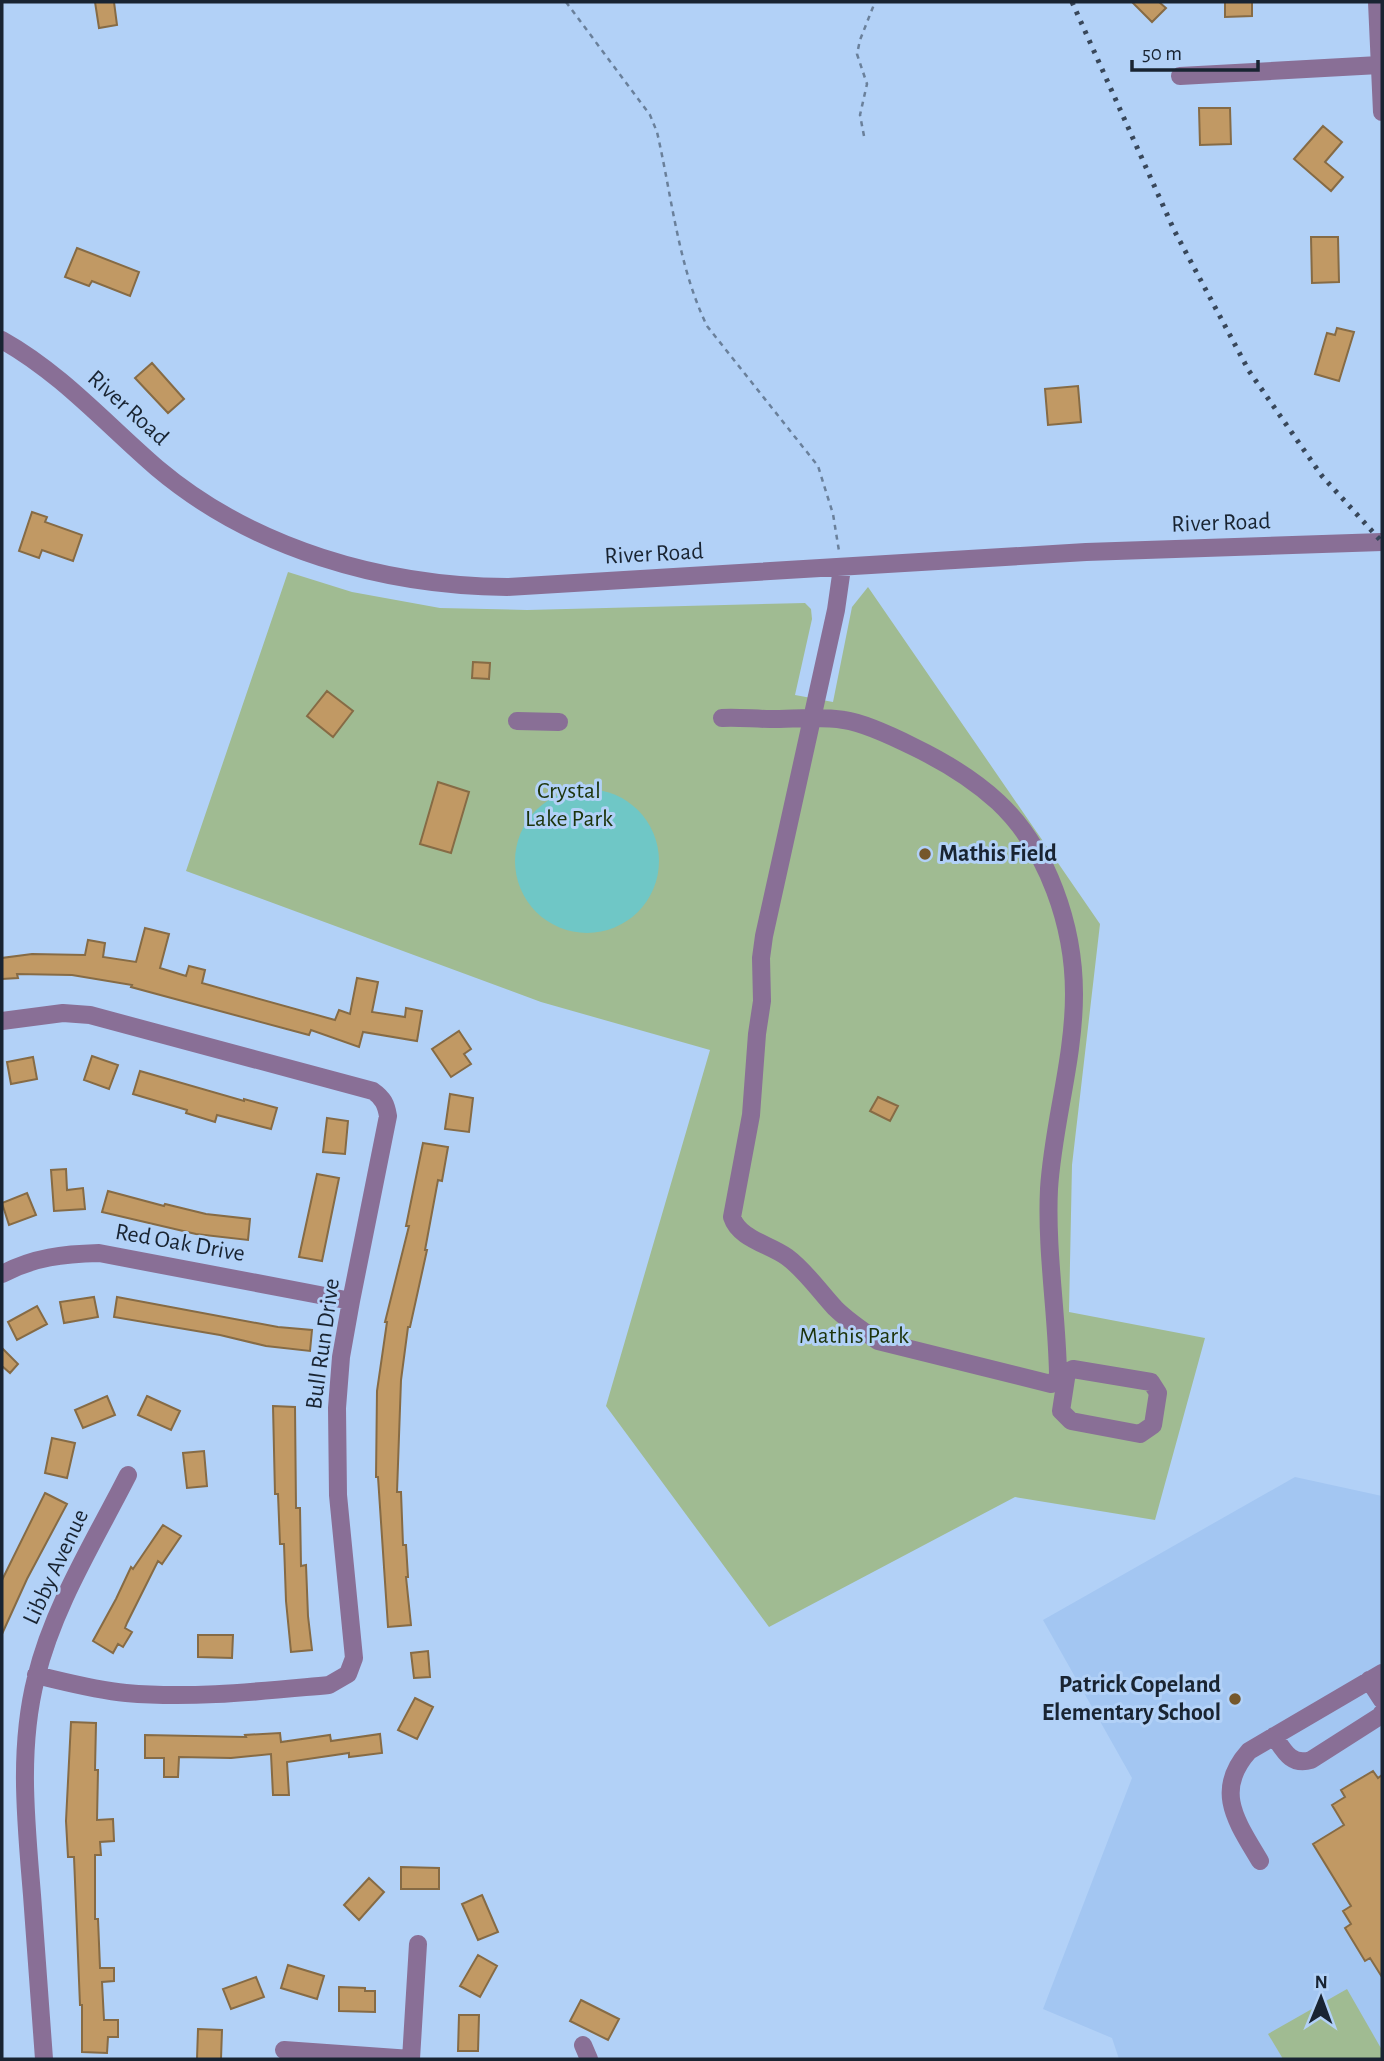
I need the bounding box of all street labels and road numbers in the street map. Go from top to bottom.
street label: River Road [83,366,173,450]
street label: River Road [1171,509,1271,537]
street label: River Road [604,539,704,569]
street label: Red Oak Drive [113,1220,247,1266]
street label: Bull Run Drive [302,1277,344,1411]
street label: Libby Avenue [19,1506,93,1628]

